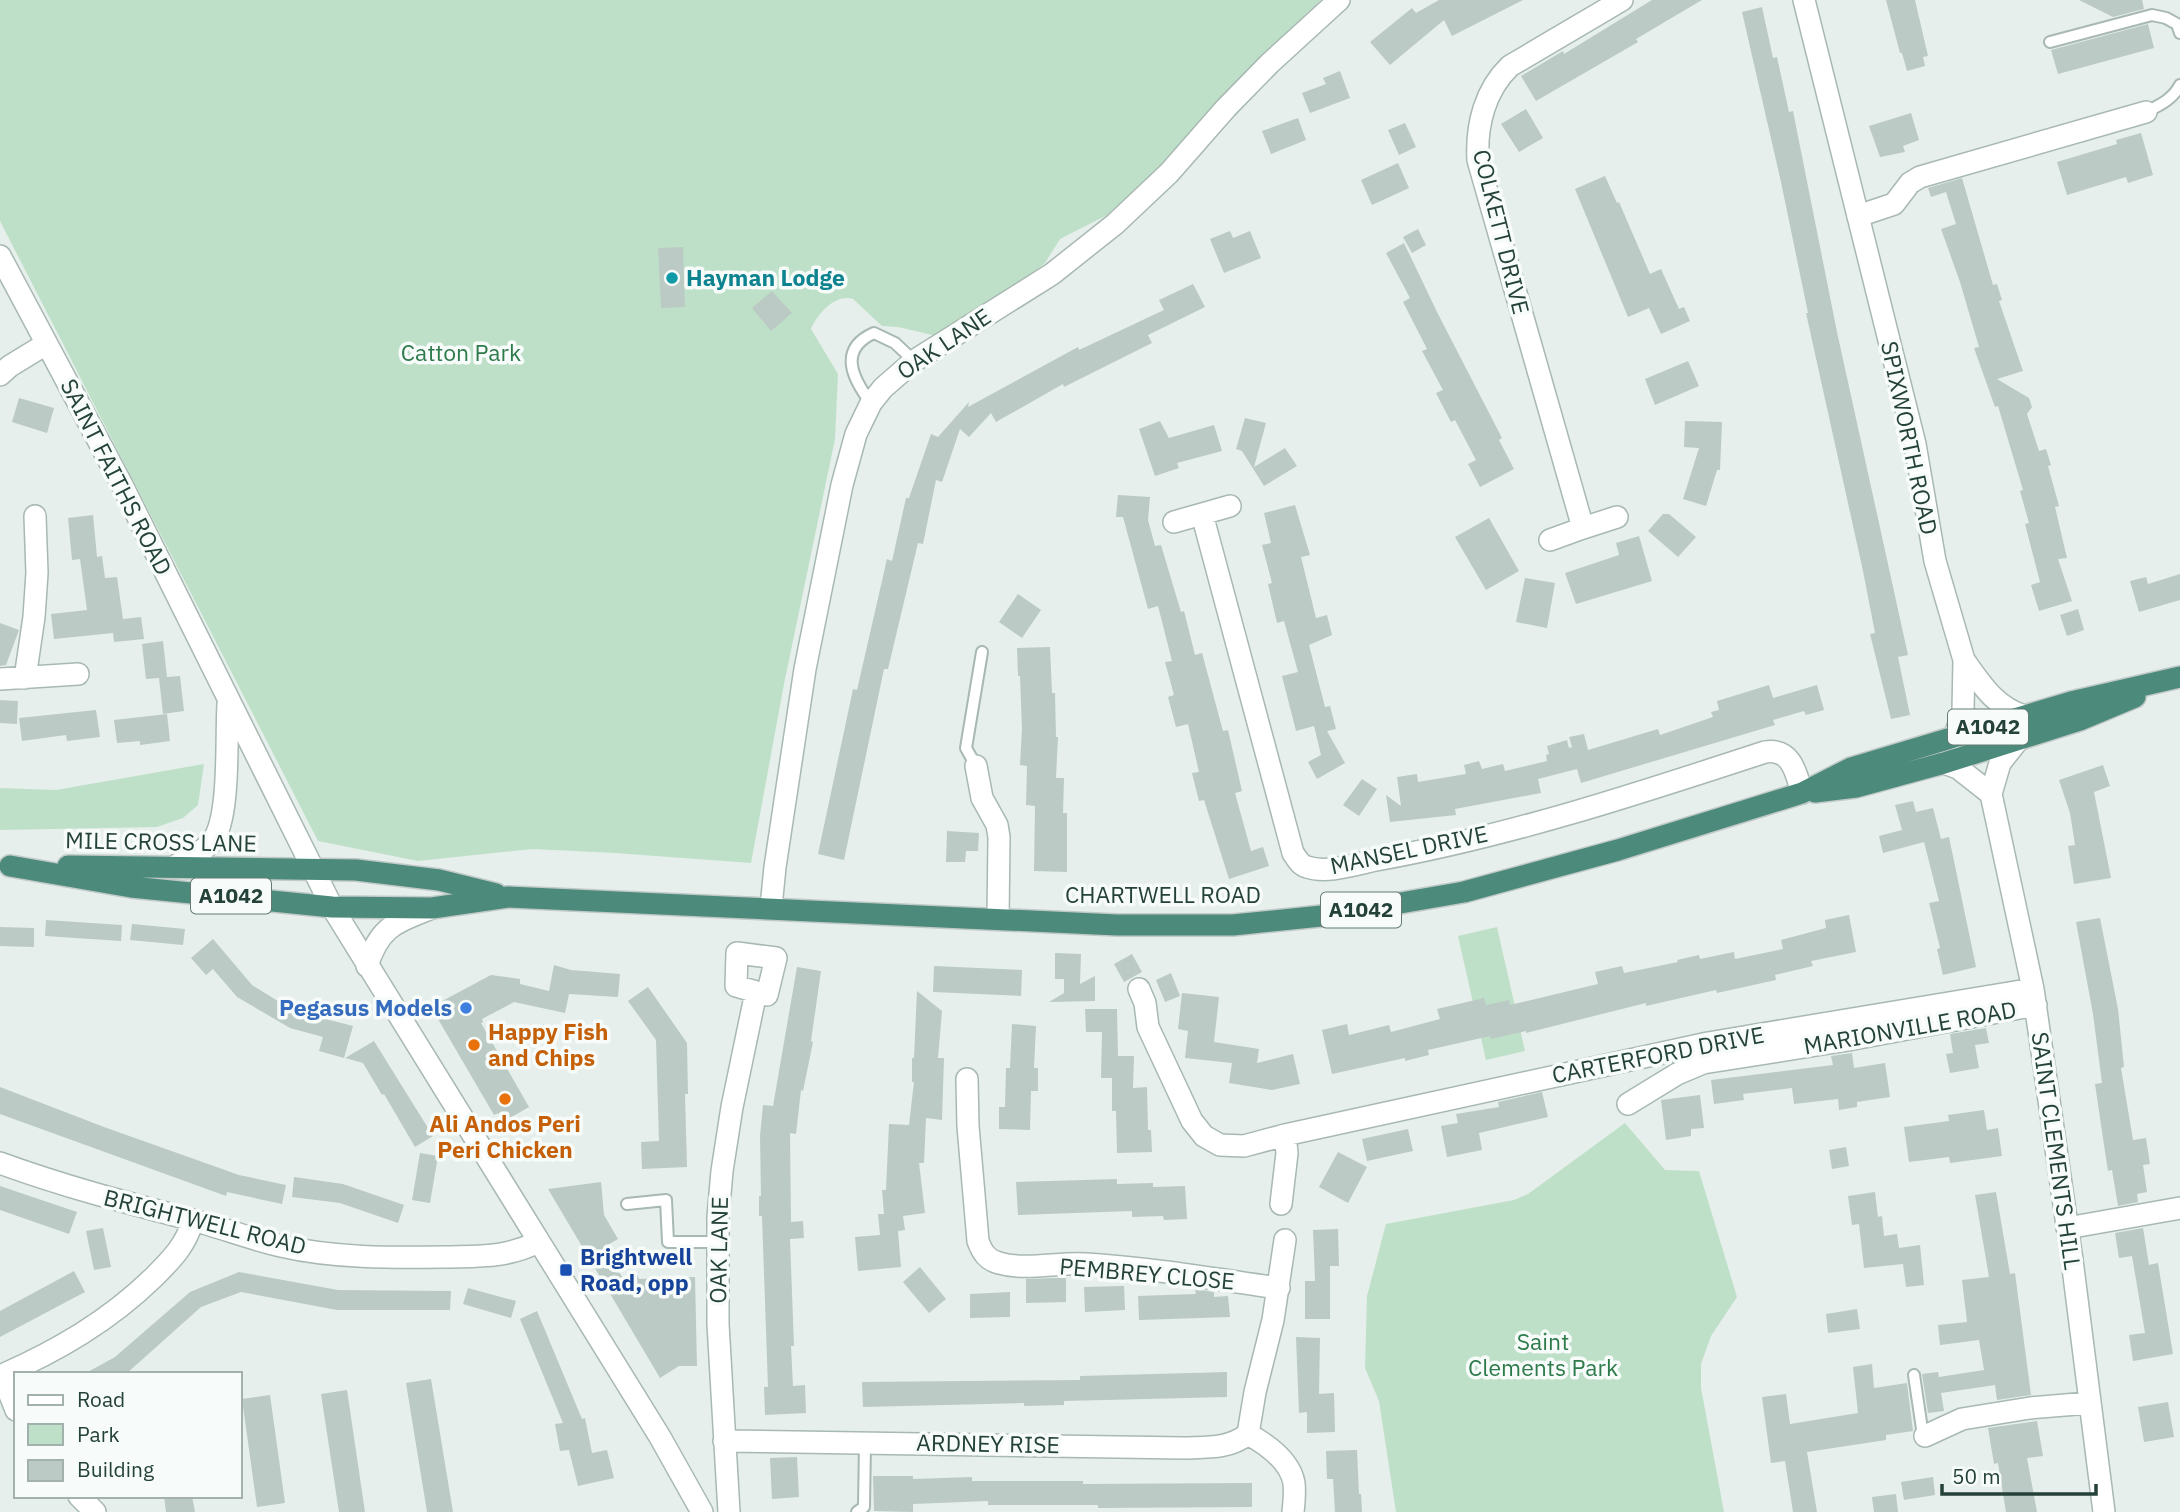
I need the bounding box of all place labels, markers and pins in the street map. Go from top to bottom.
place label: Hayman Lodge [686,262,845,292]
marker: Hayman Lodge [664,270,680,286]
place label: Pegasus Models [279,992,452,1022]
marker: Pegasus Models [458,1000,474,1016]
place label: Happy Fish and Chips [488,1016,609,1072]
marker: Happy Fish and Chips [466,1037,482,1053]
marker: Ali Andos Peri Peri Chicken [497,1091,513,1107]
place label: Ali Andos Peri Peri Chicken [429,1108,581,1164]
place label: Brightwell Road, opp [580,1241,692,1297]
marker: Brightwell Road, opp [558,1262,574,1278]

